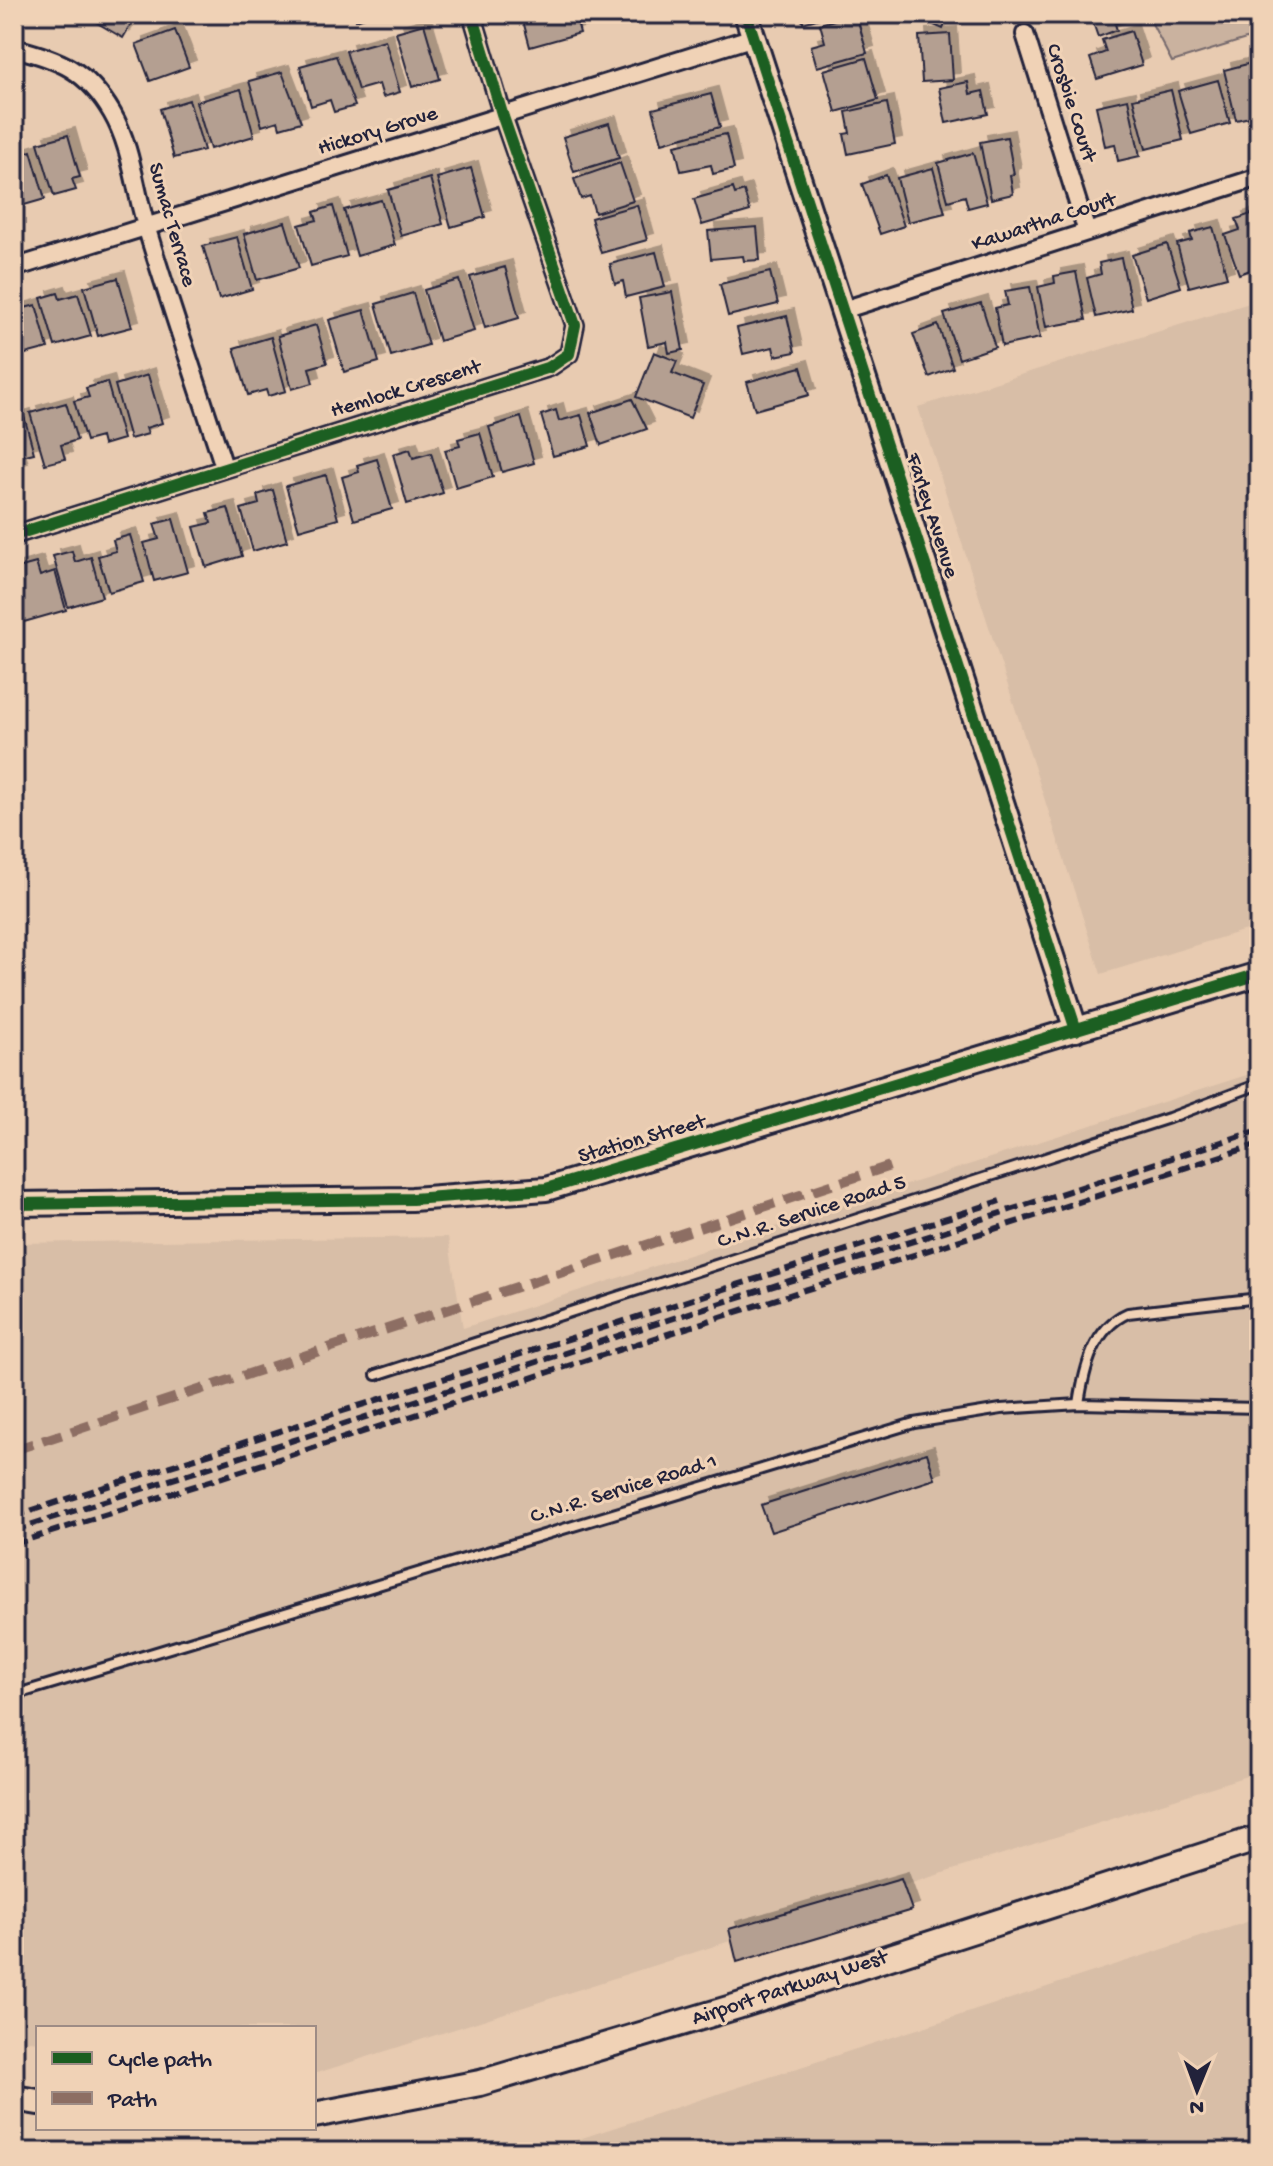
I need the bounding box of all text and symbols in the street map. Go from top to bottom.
street label: Crosbie Court [1039,41,1102,167]
street label: Hickory Grove [315,101,442,163]
street label: Sumac Terrace [141,160,201,290]
street label: Kawartha Court [969,187,1121,259]
street label: Hemlock Crescent [328,354,486,425]
street label: Farley Avenue [898,449,964,582]
street label: Station Street [575,1109,710,1171]
street label: C.N.R. Service Road 5 [715,1170,909,1256]
street label: C.N.R. Service Road 1 [528,1449,720,1531]
street label: Airport Parkway West [689,1944,893,2033]
legend [36,2026,316,2130]
text: Cycle path [108,2047,212,2076]
north arrow [1157,2050,1237,2130]
text: Path [107,2087,157,2116]
text: N [1189,2093,1204,2119]

